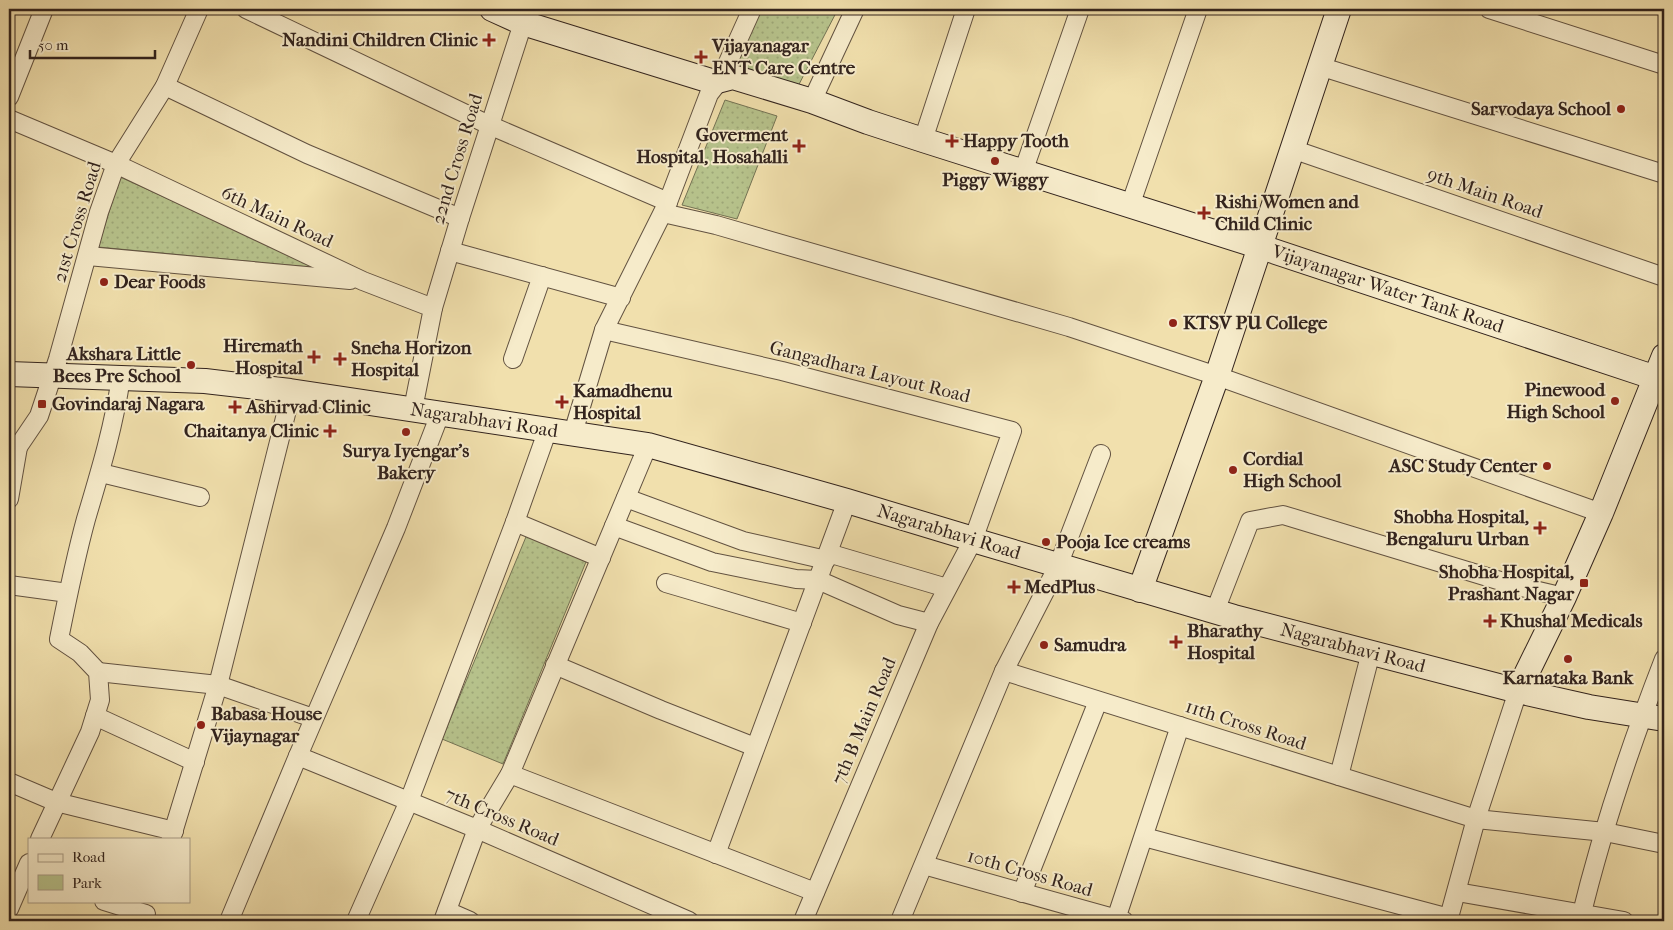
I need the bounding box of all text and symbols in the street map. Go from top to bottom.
scale bar [30,28,155,60]
place label: Nandini Children Clinic [282,29,479,51]
marker: Nandini Children Clinic [482,33,496,47]
place label: Vijayanagar ENT Care Centre [711,35,856,79]
text: 50 m [38,36,69,54]
marker: Vijayanagar ENT Care Centre [694,50,708,64]
street label: 22nd Cross Road [427,90,488,227]
place label: Sarvodaya School [1471,98,1612,120]
marker: Sarvodaya School [1615,103,1627,115]
place label: Goverment Hospital, Hosahalli [636,124,788,168]
place label: Happy Tooth [963,130,1069,152]
marker: Happy Tooth [945,134,959,148]
marker: Goverment Hospital, Hosahalli [792,139,806,153]
marker: Piggy Wiggy [989,155,1001,167]
street label: 21st Cross Road [48,158,106,285]
street label: 9th Main Road [1424,163,1546,223]
place label: Piggy Wiggy [942,169,1049,191]
street label: 6th Main Road [218,181,337,253]
place label: Rishi Women and Child Clinic [1215,191,1360,235]
marker: Rishi Women and Child Clinic [1197,206,1211,220]
street label: Vijayanagar Water Tank Road [1268,240,1507,338]
place label: Dear Foods [114,271,206,293]
marker: Dear Foods [98,276,110,288]
place label: KTSV PU College [1183,312,1328,334]
marker: KTSV PU College [1167,317,1179,329]
place label: Hiremath Hospital [223,335,304,379]
street label: Gangadhara Layout Road [767,336,973,408]
place label: Sneha Horizon Hospital [351,337,472,381]
place label: Akshara Little Bees Pre School [53,343,182,387]
marker: Hiremath Hospital [307,350,321,364]
marker: Sneha Horizon Hospital [333,352,347,366]
marker: Akshara Little Bees Pre School [185,359,197,371]
place label: Pinewood High School [1506,379,1606,423]
place label: Kamadhenu Hospital [573,380,673,424]
place label: Govindaraj Nagara [52,393,206,415]
marker: Kamadhenu Hospital [555,395,569,409]
marker: Pinewood High School [1609,395,1621,407]
place label: Ashirvad Clinic [245,396,371,418]
marker: Govindaraj Nagara [36,398,48,410]
street label: Nagarabhavi Road [409,398,560,442]
marker: Ashirvad Clinic [228,400,242,414]
place label: Chaitanya Clinic [184,420,320,442]
marker: Chaitanya Clinic [323,424,337,438]
marker: Surya Iyengar's Bakery [400,426,412,438]
place label: Surya Iyengar's Bakery [343,440,469,484]
place label: Cordial High School [1243,448,1342,492]
place label: ASC Study Center [1388,455,1538,477]
marker: ASC Study Center [1541,460,1553,472]
marker: Cordial High School [1227,464,1239,476]
street label: Nagarabhavi Road [875,500,1024,564]
place label: Shobha Hospital, Bengaluru Urban [1386,506,1530,550]
marker: Shobha Hospital, Bengaluru Urban [1533,521,1547,535]
place label: Pooja Ice creams [1056,531,1190,553]
marker: Pooja Ice creams [1040,536,1052,548]
place label: Shobha Hospital, Prashant Nagar [1439,561,1575,605]
place label: MedPlus [1023,576,1095,598]
marker: Shobha Hospital, Prashant Nagar [1578,577,1590,589]
marker: MedPlus [1008,581,1020,593]
place label: Khushal Medicals [1500,610,1643,632]
marker: Khushal Medicals [1484,615,1496,627]
street label: Nagarabhavi Road [1278,619,1428,678]
place label: Bharathy Hospital [1187,620,1263,664]
place label: Samudra [1054,634,1127,656]
marker: Bharathy Hospital [1169,635,1183,649]
marker: Samudra [1038,639,1050,651]
street label: 7th B Main Road [827,653,901,788]
marker: Karnataka Bank [1562,653,1574,665]
place label: Karnataka Bank [1503,667,1635,689]
street label: 11th Cross Road [1183,695,1310,755]
place label: Babasa House Vijaynagar [210,703,323,747]
marker: Babasa House Vijaynagar [195,719,207,731]
street label: 7th Cross Road [442,783,563,851]
legend [28,838,190,902]
street label: 10th Cross Road [965,845,1096,902]
text: Road [72,848,106,866]
text: Park [72,874,102,892]

